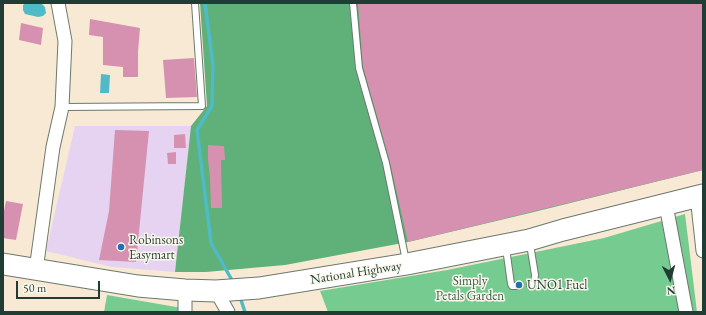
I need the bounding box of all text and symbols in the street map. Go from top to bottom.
place label: Robinsons Easymart [129,232,183,263]
marker: Robinsons Easymart [116,242,126,252]
street label: National Highway [309,258,403,288]
north arrow [650,259,690,299]
scale bar [18,273,102,299]
park label: Simply Petals Garden [436,273,504,304]
place label: UNO1 Fuel [527,277,587,293]
text: 50 m [23,280,46,296]
marker: UNO1 Fuel [514,280,524,290]
text: N [666,284,676,298]

